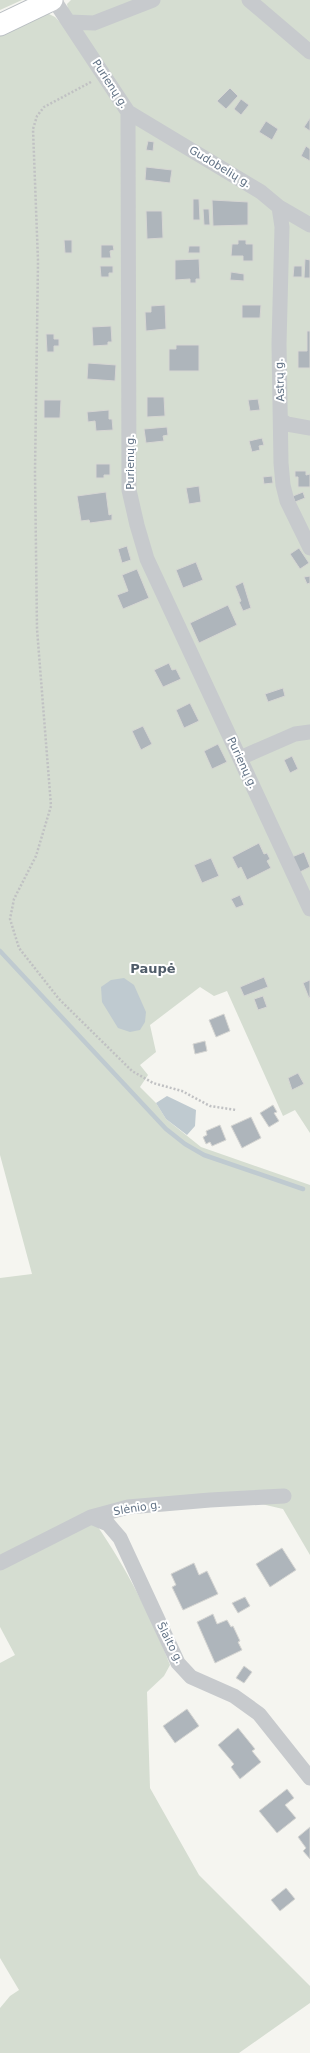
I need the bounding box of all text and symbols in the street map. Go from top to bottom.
street label: Purienų g. [89,57,131,111]
street label: Gudobelių g. [187,143,253,191]
street label: Astrų g. [273,358,287,402]
street label: Purienų g. [124,434,137,490]
street label: Purienų g. [224,735,260,791]
district label: Paupė [130,961,176,976]
street label: Slėnio g. [113,1498,161,1518]
street label: Šlaito g. [154,1620,186,1666]

